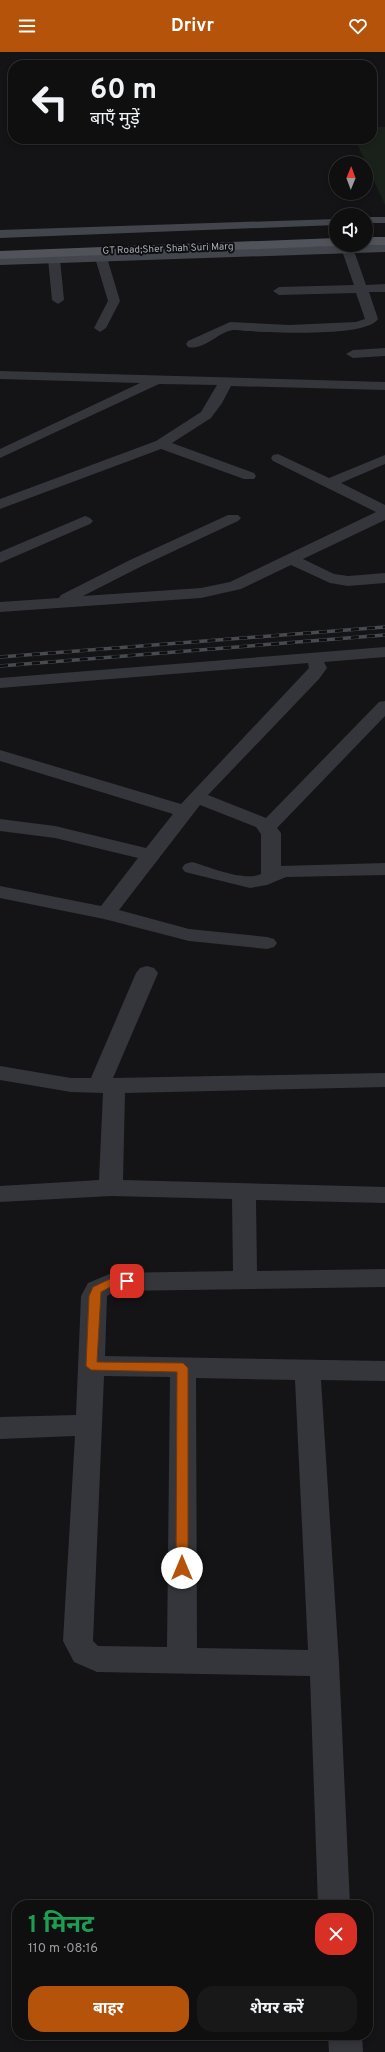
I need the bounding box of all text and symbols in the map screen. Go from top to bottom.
icon: menu [16,15,38,37]
text: Drivr [171,15,214,38]
icon: heart [347,15,369,37]
text: 60 m [90,73,157,109]
icon: left [24,76,76,128]
text: बाएँ मुड़ें [90,108,140,131]
north arrow [329,156,373,200]
map controls [329,156,373,252]
button: sound [329,208,373,252]
street label: GT Road;Sher Shah Suri Marg [102,240,234,258]
pin [110,1264,144,1298]
icon: arrive [116,1270,138,1292]
position arrow [161,1547,203,1589]
text: 1 मिनट [28,1911,94,1941]
button: close [315,1913,357,1955]
text: 110 m · 08:16 [28,1941,98,1957]
button: बाहर [28,1986,189,2032]
button: शेयर करें [197,1986,357,2032]

